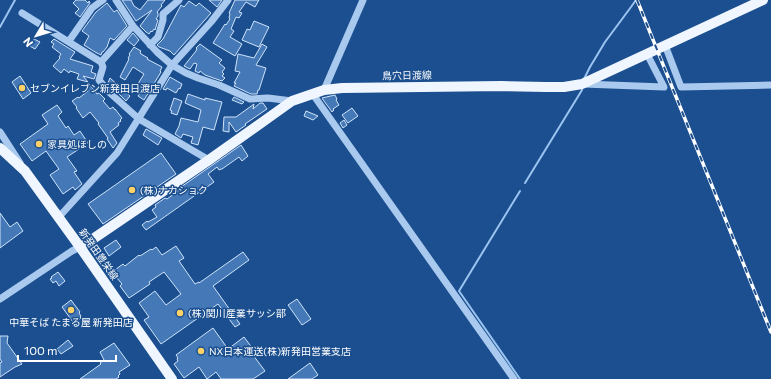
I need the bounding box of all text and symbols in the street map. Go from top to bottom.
north arrow [16,16,56,56]
text: N [20,35,35,50]
street label: 鳥穴日渡線 [382,69,432,81]
place label: セブンイレブン新発田日渡店 [30,82,160,94]
marker: セブンイレブン新発田日渡店 [17,83,27,93]
place label: 家具処ほしの [47,138,107,150]
marker: 家具処ほしの [34,139,44,149]
place label: (株)ナカショク [140,184,208,196]
marker: (株)ナカショク [127,185,137,195]
street label: 新発田豊栄線 [77,226,121,282]
marker: 中華そば たまる屋 新発田店 [66,305,76,315]
place label: (株)関川産業サッシ部 [188,307,286,319]
marker: (株)関川産業サッシ部 [175,308,185,318]
place label: 中華そば たまる屋 新発田店 [9,316,133,328]
scale bar [18,337,116,363]
text: 100 m [24,343,58,357]
place label: NX日本運送(株)新発田営業支店 [209,345,351,357]
marker: NX日本運送(株)新発田営業支店 [196,346,206,356]

